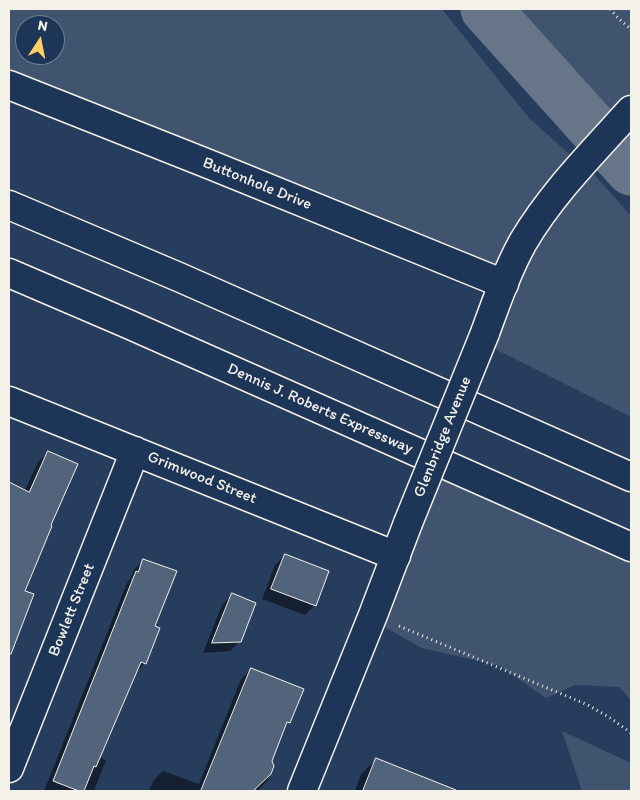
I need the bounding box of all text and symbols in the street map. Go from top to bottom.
north arrow [15,15,65,65]
text: N [36,17,49,35]
street label: Buttonhole Drive [200,153,314,215]
street label: Dennis J. Roberts Expressway [224,359,416,459]
street label: Glenbridge Avenue [410,374,476,500]
street label: Grimwood Street [145,447,259,509]
street label: Bowlett Street [45,561,99,659]

